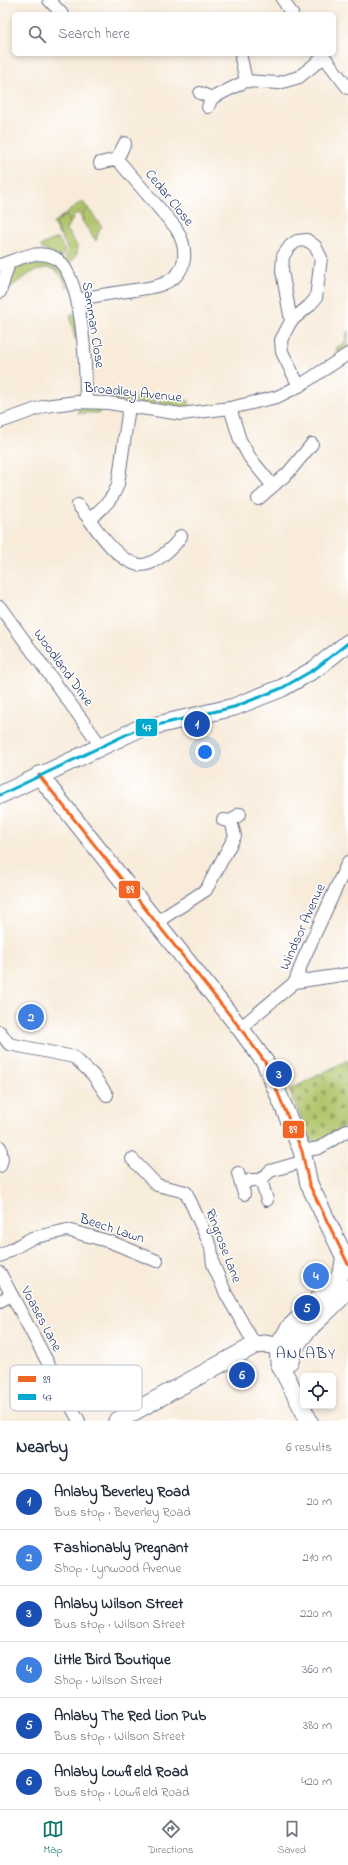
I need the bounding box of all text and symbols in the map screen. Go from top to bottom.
search box [12,12,336,56]
icon: search [26,23,48,45]
text: Search here [58,23,130,45]
street label: Cedar Close [139,165,199,232]
street label: Samman Close [76,280,110,370]
street label: Broadley Avenue [82,377,184,410]
street label: Woodland Drive [28,625,99,711]
pin: 1 [184,709,210,739]
line badge: 47 [135,718,158,737]
text: 47 [141,720,152,736]
your location [195,742,215,762]
line badge: 89 [118,880,141,899]
street label: Windsor Avenue [275,880,332,974]
text: 89 [125,882,134,898]
pin: 2 [18,1002,44,1032]
pin: 3 [266,1059,292,1089]
line badge: 89 [282,1120,305,1139]
text: 89 [288,1122,297,1138]
street label: Ringrose Lane [198,1206,247,1287]
street label: Beech Lawn [76,1208,147,1249]
pin: 4 [303,1261,329,1291]
street label: Voases Lane [15,1282,67,1356]
pin: 5 [294,1293,320,1323]
district label: ANLABY [276,1342,336,1366]
pin: 6 [229,1360,255,1390]
legend [10,1365,142,1411]
text: 89 [43,1372,51,1388]
map controls [300,1373,336,1409]
button: locate [300,1373,336,1409]
text: 47 [43,1390,53,1406]
text: Nearby [16,1435,68,1460]
text: 6 results [286,1438,332,1457]
text: Anlaby Beverley Road [54,1481,190,1503]
text: 1 [27,1492,31,1511]
text: 20 m [307,1492,332,1511]
text: Bus stop · Beverley Road [54,1503,191,1522]
text: Fashionably Pregnant [54,1537,189,1559]
text: 2 [26,1548,32,1567]
text: 210 m [302,1548,332,1567]
text: Shop · Lynwood Avenue [54,1559,181,1578]
text: Anlaby Wilson Street [54,1593,183,1615]
text: 3 [26,1604,32,1623]
text: 220 m [300,1604,332,1623]
text: Bus stop · Wilson Street [54,1615,185,1634]
text: Little Bird Boutique [54,1649,171,1671]
text: 4 [26,1660,32,1679]
text: 360 m [302,1660,332,1679]
text: Shop · Wilson Street [54,1671,163,1690]
text: Anlaby The Red Lion Pub [54,1705,206,1727]
text: 5 [25,1716,33,1735]
text: 380 m [303,1716,332,1735]
text: Bus stop · Wilson Street [54,1727,185,1746]
text: Anlaby Lowfield Road [54,1761,188,1783]
text: 6 [26,1772,32,1791]
text: 420 m [301,1772,332,1791]
text: Bus stop · Lowfield Road [54,1783,189,1802]
tab: Map [42,1818,64,1858]
tab: Directions [148,1818,193,1858]
tab: Saved [277,1818,306,1858]

